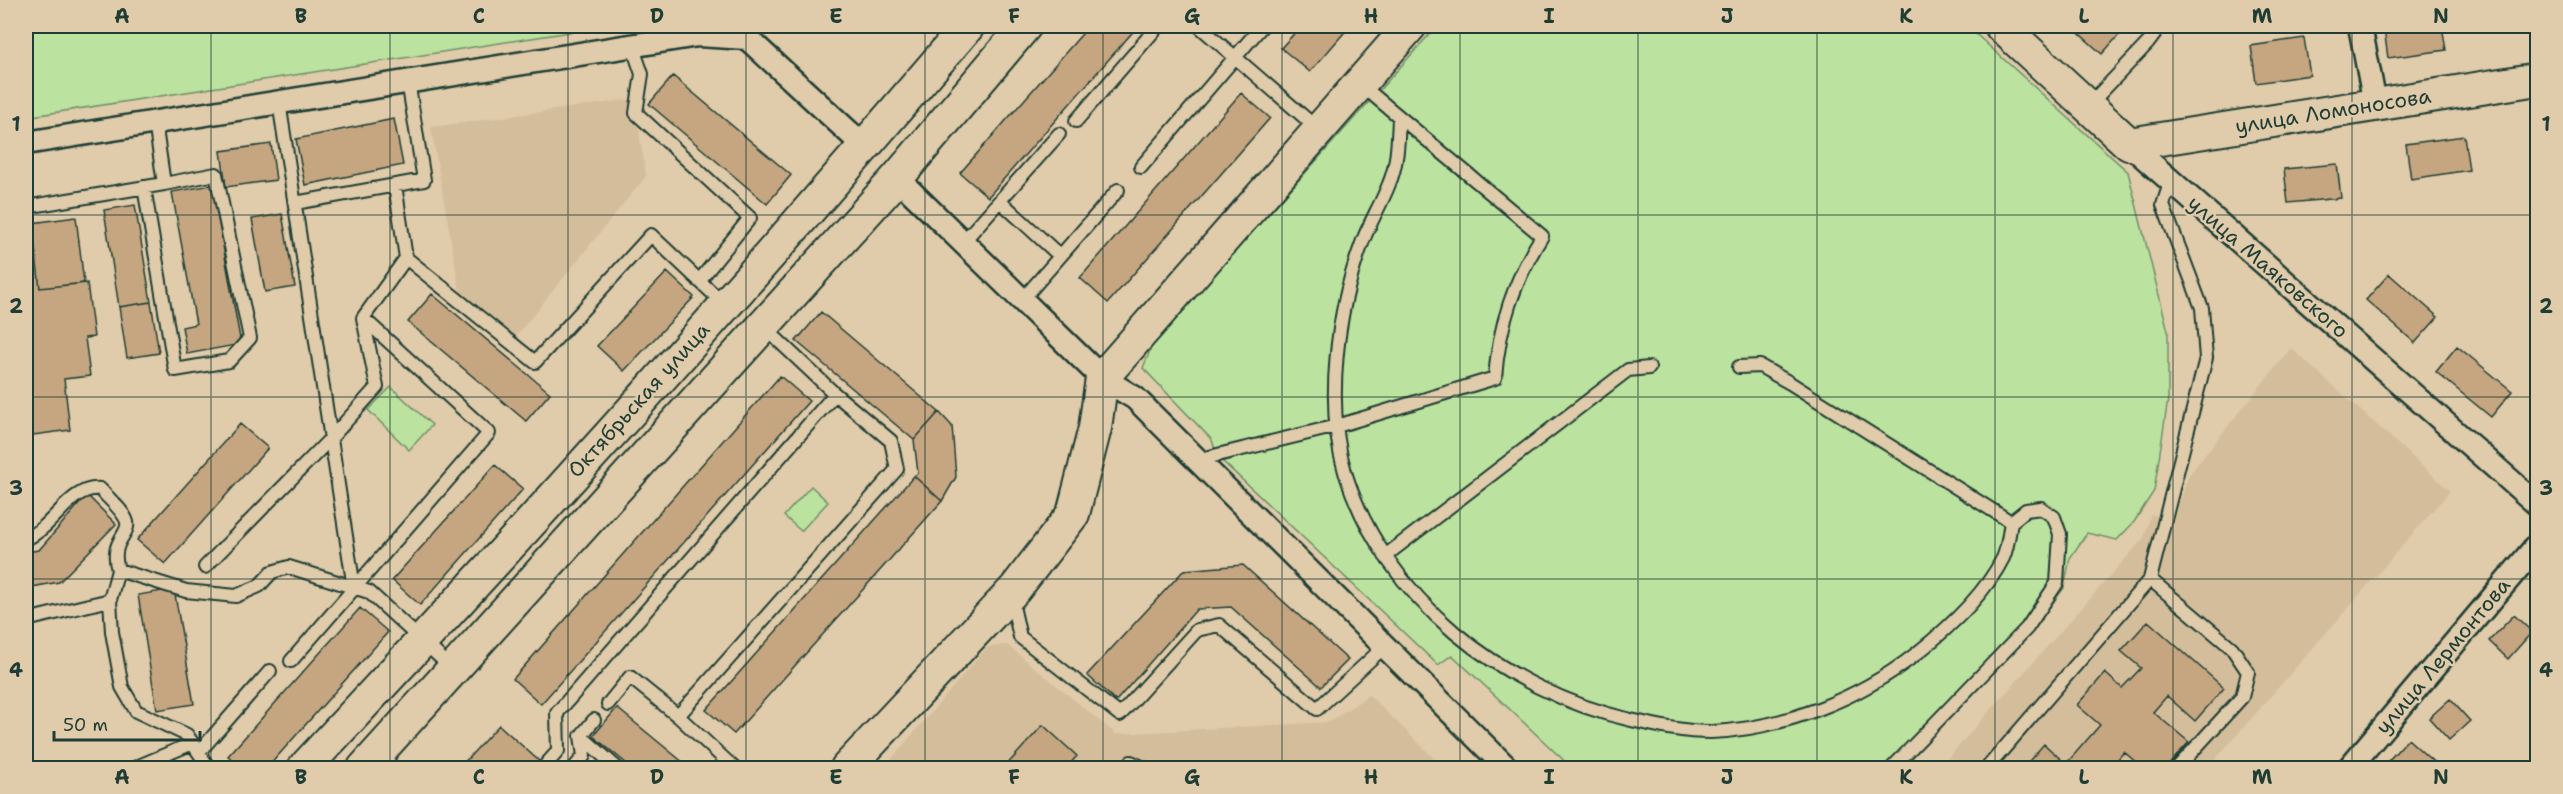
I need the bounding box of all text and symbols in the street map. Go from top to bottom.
text: A [114,3,130,29]
text: B [295,3,307,29]
text: C [473,3,485,29]
text: D [650,3,664,29]
text: E [829,3,843,29]
text: F [1008,3,1020,29]
text: G [1184,3,1200,29]
text: H [1364,3,1378,29]
text: I [1543,3,1555,29]
text: J [1721,3,1734,29]
text: K [1899,3,1913,29]
text: L [2079,3,2090,29]
text: M [2252,3,2273,29]
text: N [2433,3,2449,29]
street label: улица Ломоносова [2233,82,2433,140]
text: 1 [11,111,21,137]
text: 1 [2541,111,2551,137]
street label: улица Маяковского [2182,189,2354,345]
text: 2 [9,293,23,319]
text: 2 [2539,293,2553,319]
street label: Октябрьская улица [562,316,716,484]
text: 3 [9,475,23,501]
text: 3 [2539,475,2553,501]
street label: улица Лермонтова [2369,572,2517,740]
text: 4 [9,657,23,683]
text: 4 [2539,657,2553,683]
scale bar [54,704,200,742]
text: 50 m [63,713,108,737]
text: A [114,764,130,790]
text: B [295,764,307,790]
text: C [473,764,485,790]
text: D [650,764,664,790]
text: E [829,764,843,790]
text: F [1008,764,1020,790]
text: G [1184,764,1200,790]
text: H [1364,764,1378,790]
text: I [1543,764,1555,790]
text: J [1721,764,1734,790]
text: K [1899,764,1913,790]
text: L [2079,764,2090,790]
text: M [2252,764,2273,790]
text: N [2433,764,2449,790]

